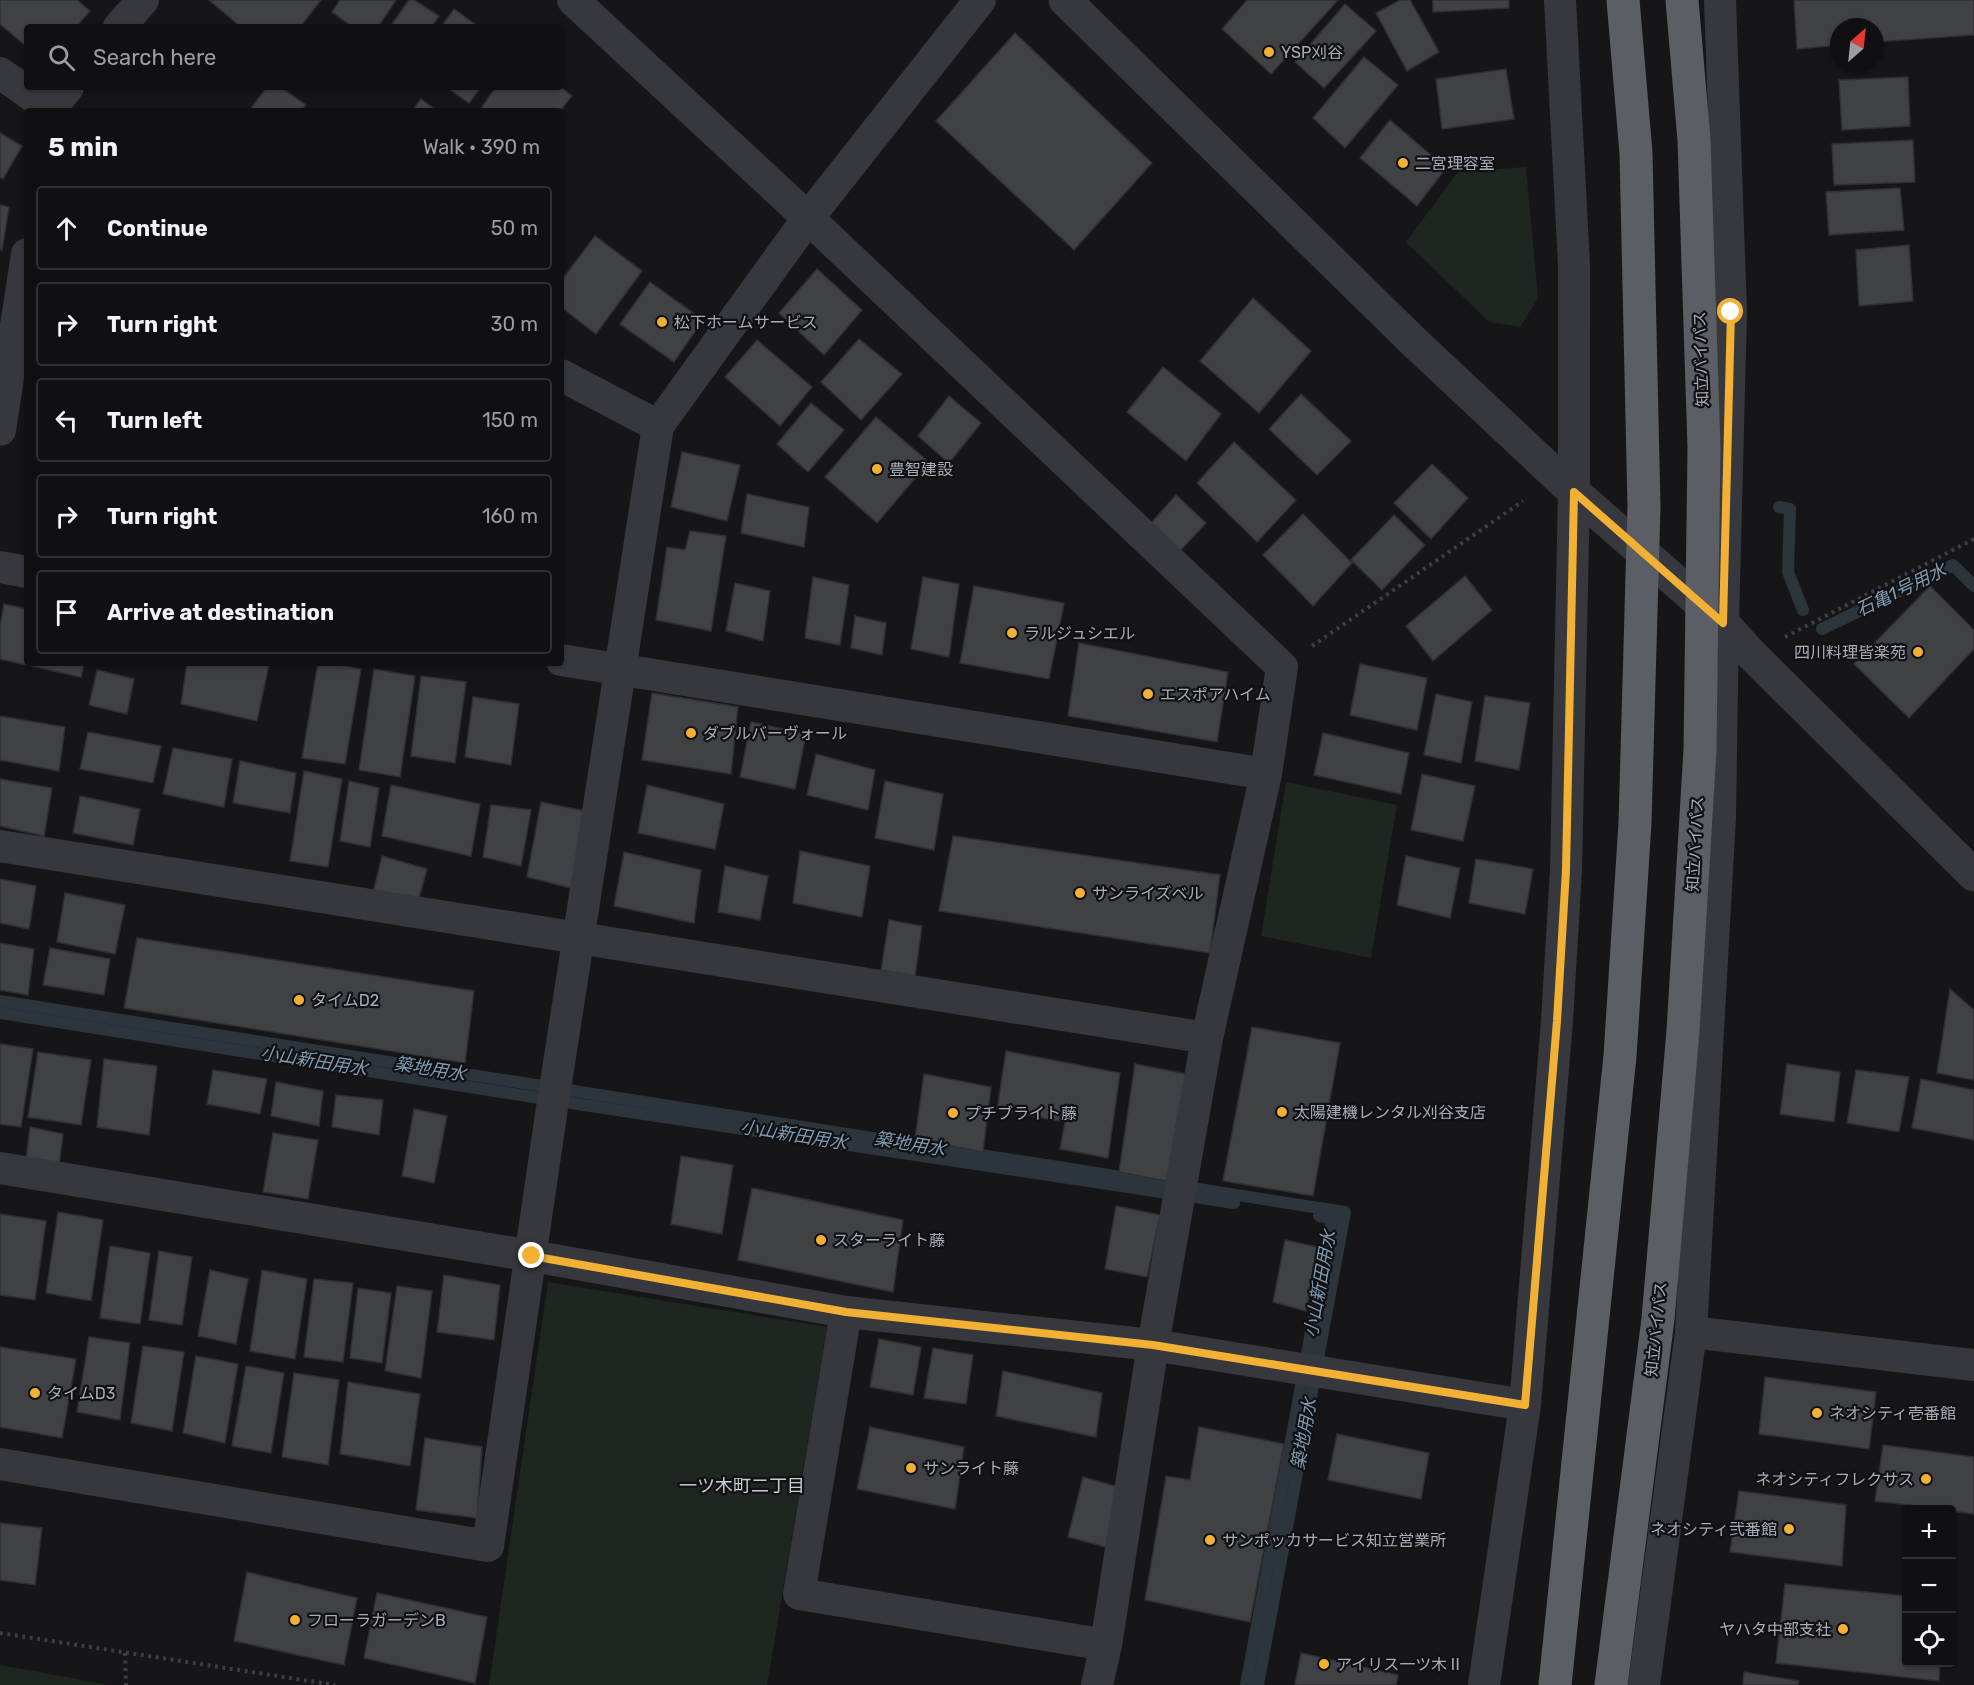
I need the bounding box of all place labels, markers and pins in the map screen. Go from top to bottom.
place label: YSP刈谷 [1281,43,1343,62]
marker: YSP刈谷 [1262,45,1276,59]
place label: 二宮理容室 [1415,154,1495,173]
marker: 二宮理容室 [1396,156,1410,170]
place label: 松下ホームサービス [674,313,818,332]
marker: 松下ホームサービス [655,315,669,329]
place label: 豊智建設 [889,460,953,479]
marker: 豊智建設 [870,462,884,476]
place label: ラルジュシエル [1024,624,1135,643]
marker: ラルジュシエル [1005,626,1019,640]
place label: 四川料理皆楽苑 [1794,643,1906,662]
marker: 四川料理皆楽苑 [1911,645,1925,659]
place label: エスポアハイム [1160,685,1271,704]
marker: エスポアハイム [1141,687,1155,701]
place label: ダブルバーヴォール [703,724,847,743]
marker: ダブルバーヴォール [684,726,698,740]
place label: サンライズベル [1092,884,1204,903]
marker: サンライズベル [1073,886,1087,900]
place label: タイムD2 [311,991,379,1010]
marker: タイムD2 [292,993,306,1007]
place label: 太陽建機レンタル刈谷支店 [1294,1103,1486,1122]
place label: プチブライト藤 [965,1104,1077,1123]
marker: 太陽建機レンタル刈谷支店 [1275,1105,1289,1119]
marker: プチブライト藤 [946,1106,960,1120]
place label: スターライト藤 [833,1231,945,1250]
marker: スターライト藤 [814,1233,828,1247]
place label: タイムD3 [47,1384,115,1403]
marker: タイムD3 [28,1386,42,1400]
place label: ネオシティ壱番館 [1829,1404,1956,1423]
marker: ネオシティ壱番館 [1810,1406,1824,1420]
place label: サンライト藤 [923,1459,1019,1478]
marker: サンライト藤 [904,1461,918,1475]
place label: ネオシティフレクサス [1755,1470,1914,1489]
marker: ネオシティフレクサス [1919,1472,1933,1486]
place label: ネオシティ弐番館 [1650,1520,1777,1539]
marker: ネオシティ弐番館 [1782,1522,1796,1536]
place label: サンポッカサービス知立営業所 [1222,1531,1446,1550]
marker: サンポッカサービス知立営業所 [1203,1533,1217,1547]
place label: フローラガーデンB [307,1611,446,1630]
marker: フローラガーデンB [288,1613,302,1627]
place label: ヤハタ中部支社 [1719,1620,1831,1639]
marker: ヤハタ中部支社 [1836,1622,1850,1636]
place label: アイリス一ツ木Ⅱ [1336,1655,1463,1674]
marker: アイリス一ツ木Ⅱ [1317,1657,1331,1671]

